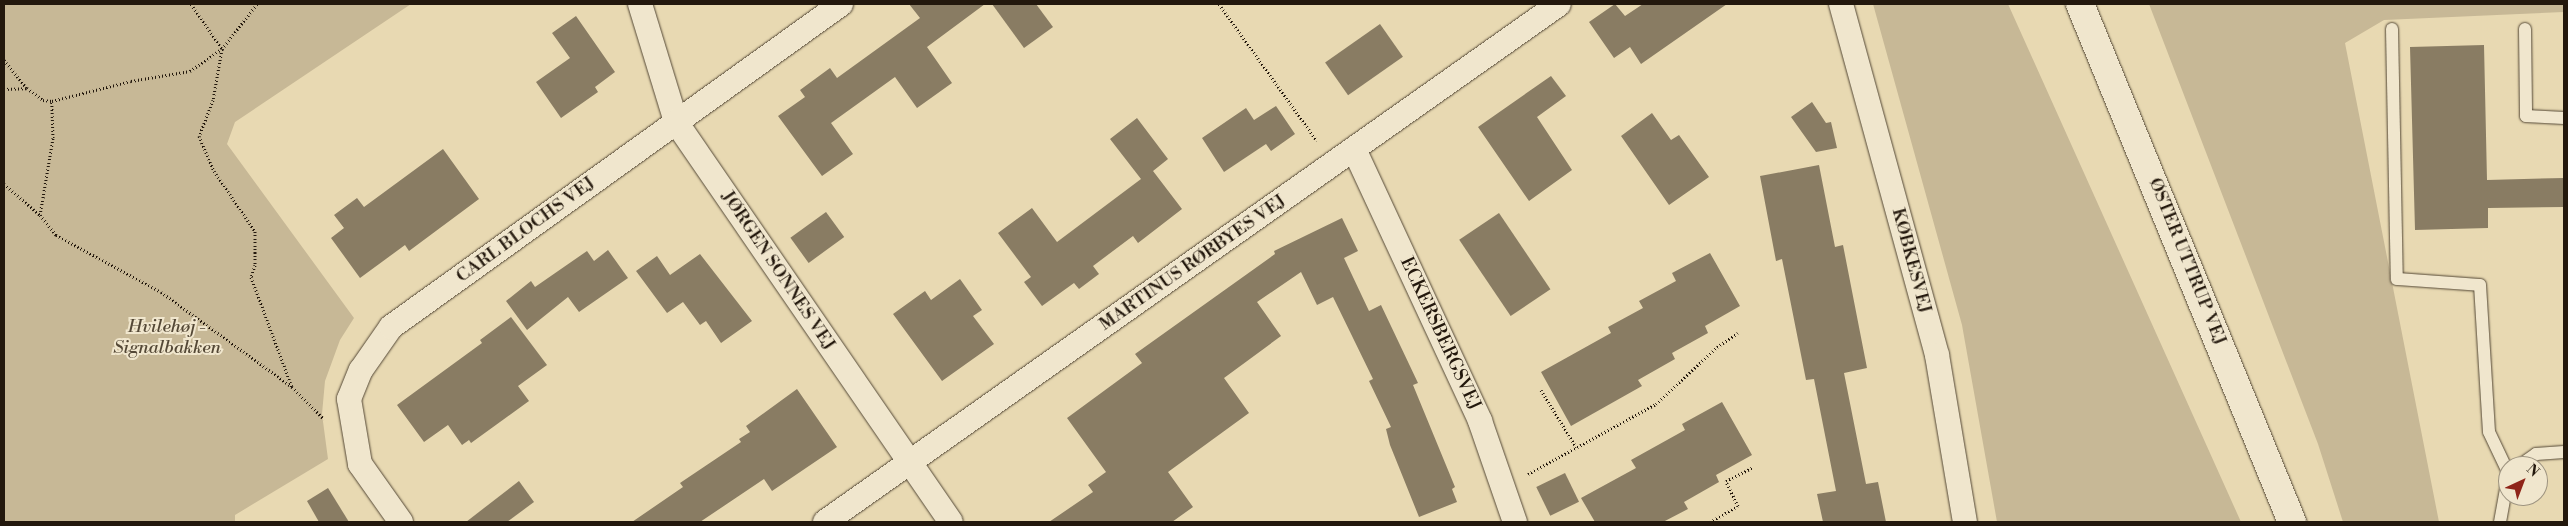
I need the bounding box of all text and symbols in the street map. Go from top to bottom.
street label: CARL BLOCHS VEJ [452,172,600,288]
street label: ØSTER UTTRUP VEJ [2144,175,2230,349]
street label: JØRGEN SONNES VEJ [716,187,840,355]
street label: MARTINUS RØRBYES VEJ [1096,190,1290,336]
street label: KØBKESVEJ [1887,206,1935,316]
street label: ECKERSBERGSVEJ [1395,254,1485,414]
park label: Hvilehøj - Signalbakken [113,317,221,359]
north arrow [2498,456,2548,506]
text: N [2522,460,2543,481]

